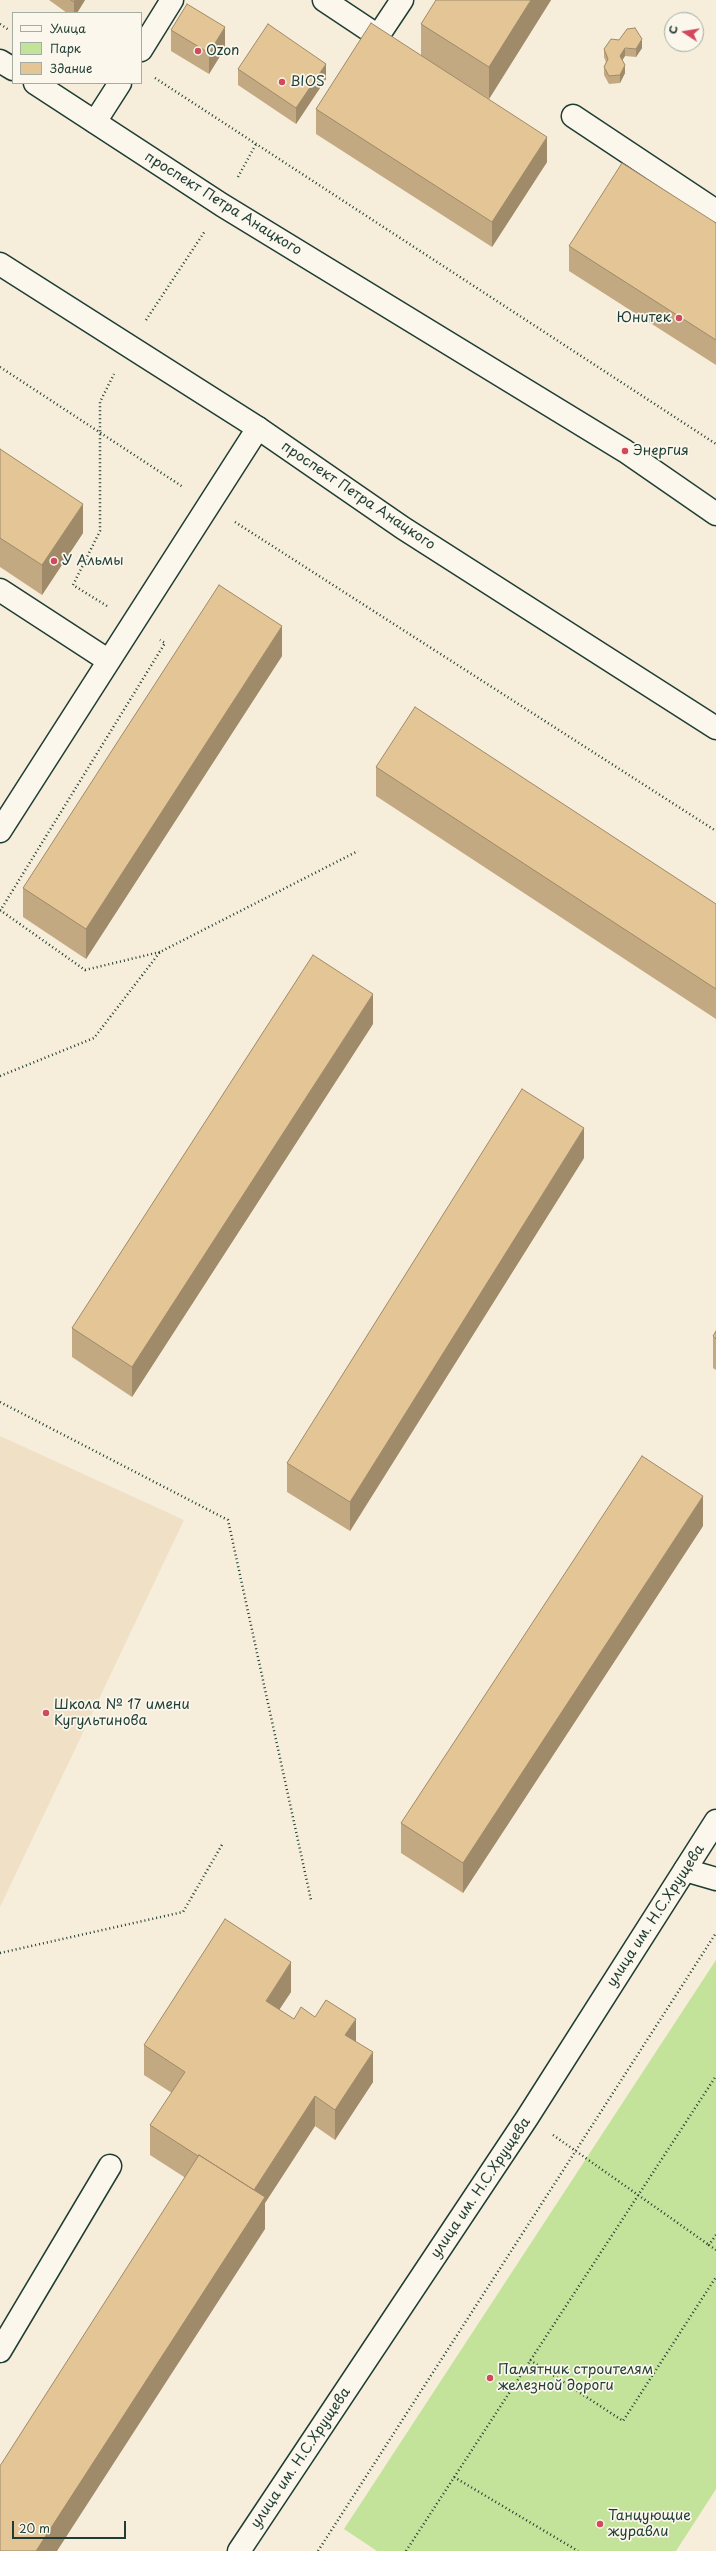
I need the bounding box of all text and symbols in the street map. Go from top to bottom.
legend [12,12,142,84]
north arrow [664,12,704,52]
text: Улица [50,19,86,37]
text: С [664,24,682,35]
text: Парк [50,39,81,57]
place label: Ozon [206,43,239,59]
marker: Ozon [193,46,203,56]
text: Здание [50,59,92,77]
place label: BIOS [290,74,325,90]
marker: BIOS [277,77,287,87]
street label: проспект Петра Анацкого [141,149,305,259]
place label: Юнитек [617,310,671,326]
marker: Юнитек [674,313,684,323]
street label: проспект Петра Анацкого [278,438,438,554]
place label: Энергия [633,443,689,459]
marker: Энергия [620,446,630,456]
place label: У Альмы [62,553,124,569]
marker: У Альмы [49,556,59,566]
place label: Школа № 17 имени Кугультинова [54,1697,190,1730]
marker: Школа № 17 имени Кугультинова [41,1708,51,1718]
street label: улица им. Н.С.Хрущева [604,1842,708,1990]
street label: улица им. Н.С.Хрущева [428,2114,534,2262]
place label: Памятник строителям железной дороги [498,2362,653,2394]
marker: Памятник строителям железной дороги [485,2373,495,2383]
street label: улица им. Н.С.Хрущева [248,2384,354,2532]
place label: Танцующие журавли [608,2508,691,2540]
scale bar [14,2513,128,2539]
text: 20 m [19,2519,50,2537]
marker: Танцующие журавли [595,2519,605,2529]

